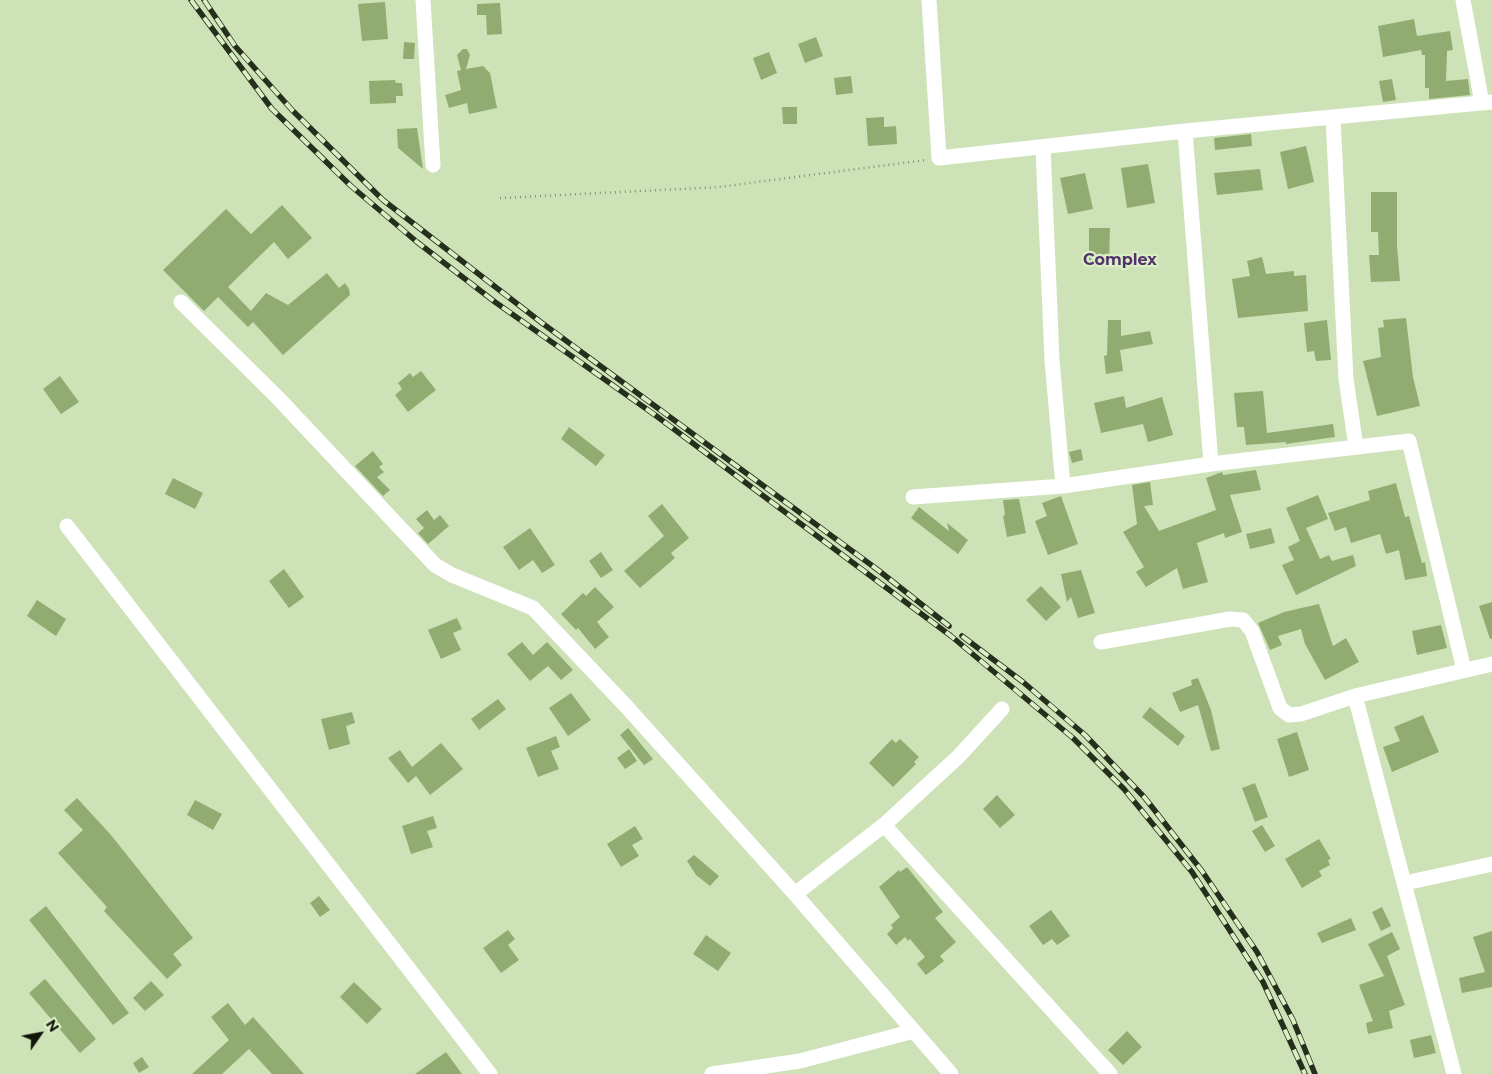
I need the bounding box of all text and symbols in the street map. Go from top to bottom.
district label: Complex [1083,250,1157,270]
north arrow [15,1009,65,1059]
text: N [42,1016,63,1035]

